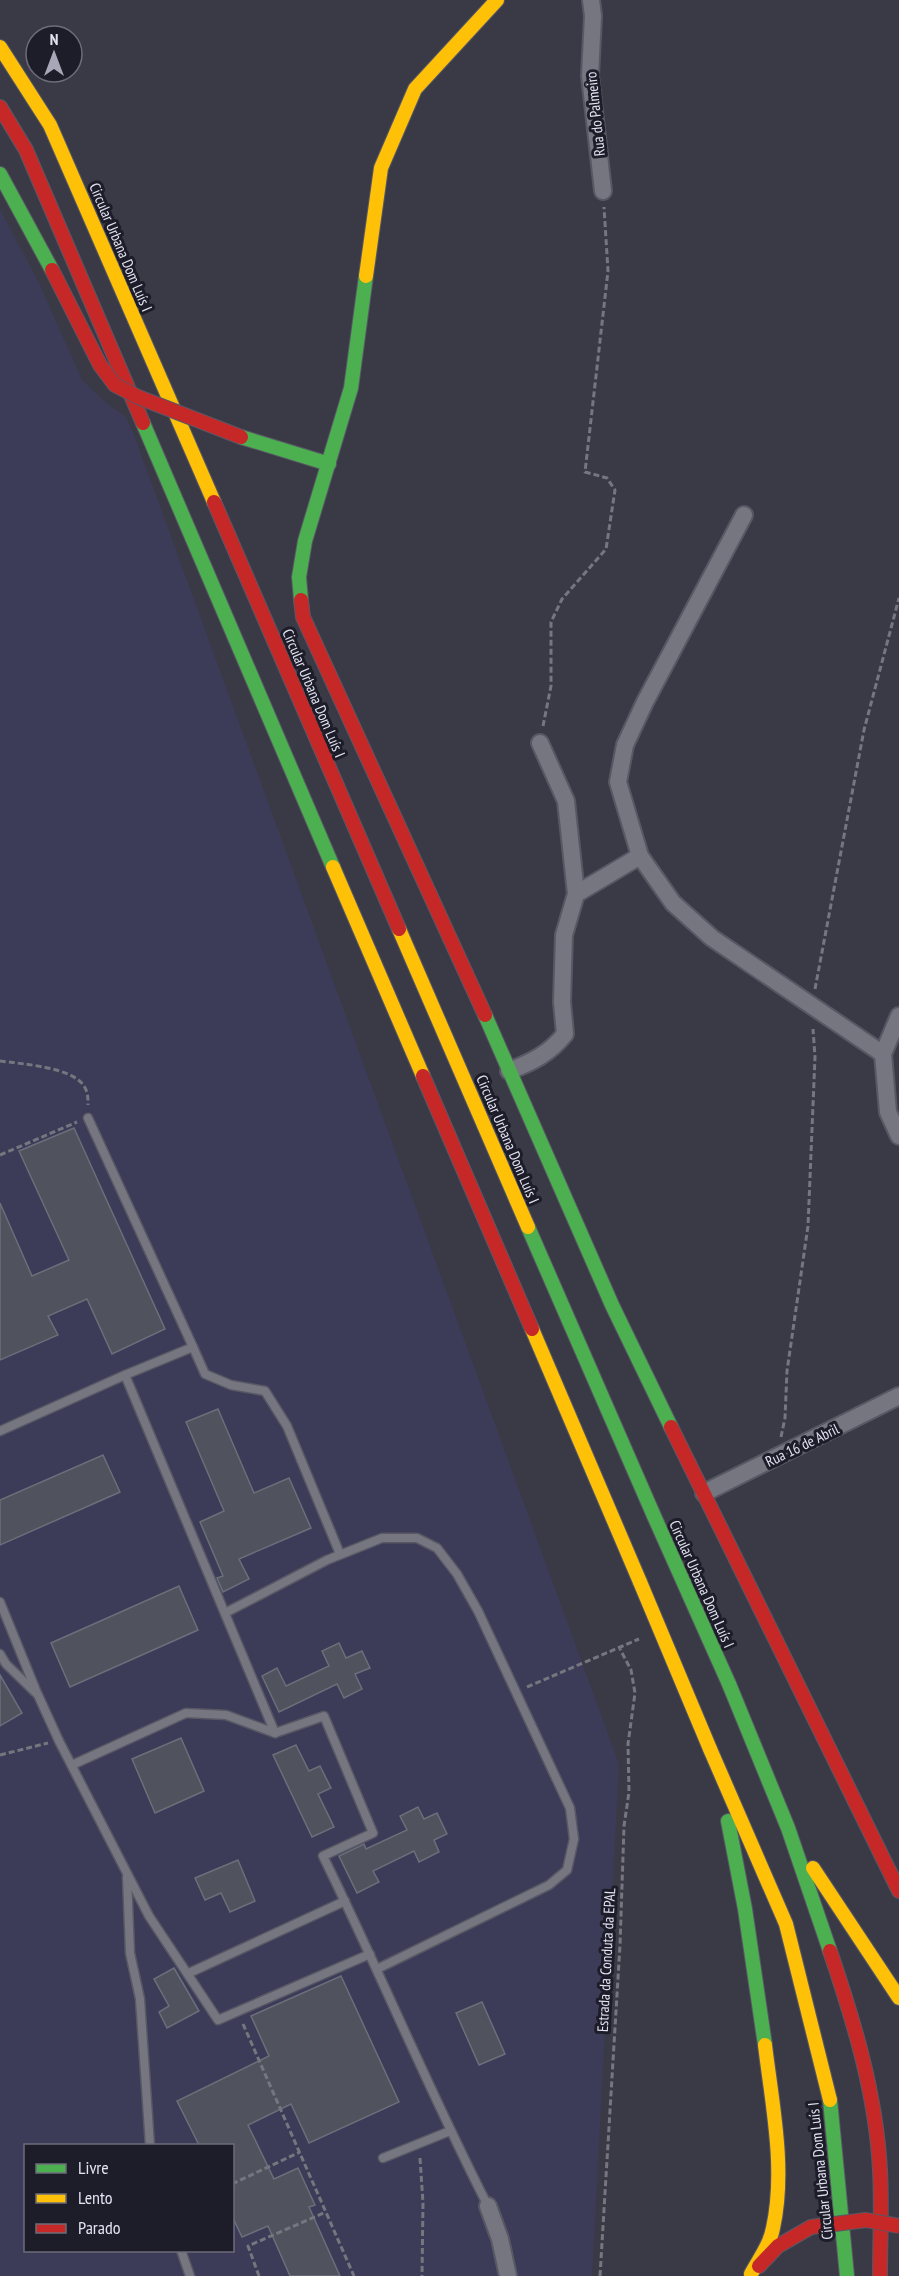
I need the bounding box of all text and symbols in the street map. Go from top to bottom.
north arrow [24,24,84,84]
text: N [50,29,58,49]
street label: Rua do Palmeiro [581,71,609,157]
street label: Circular Urbana Dom Luís I [85,180,157,314]
street label: Circular Urbana Dom Luís I [278,626,350,760]
street label: Circular Urbana Dom Luís I [472,1072,544,1206]
street label: Rua 16 de Abril [762,1419,842,1471]
street label: Circular Urbana Dom Luís I [665,1517,739,1651]
street label: Estrada da Conduta da EPAL [593,1887,619,2033]
street label: Circular Urbana Dom Luís I [803,2101,837,2241]
legend [24,2144,234,2252]
text: Livre [78,2156,109,2179]
text: Lento [78,2186,113,2209]
text: Parado [78,2216,121,2239]

